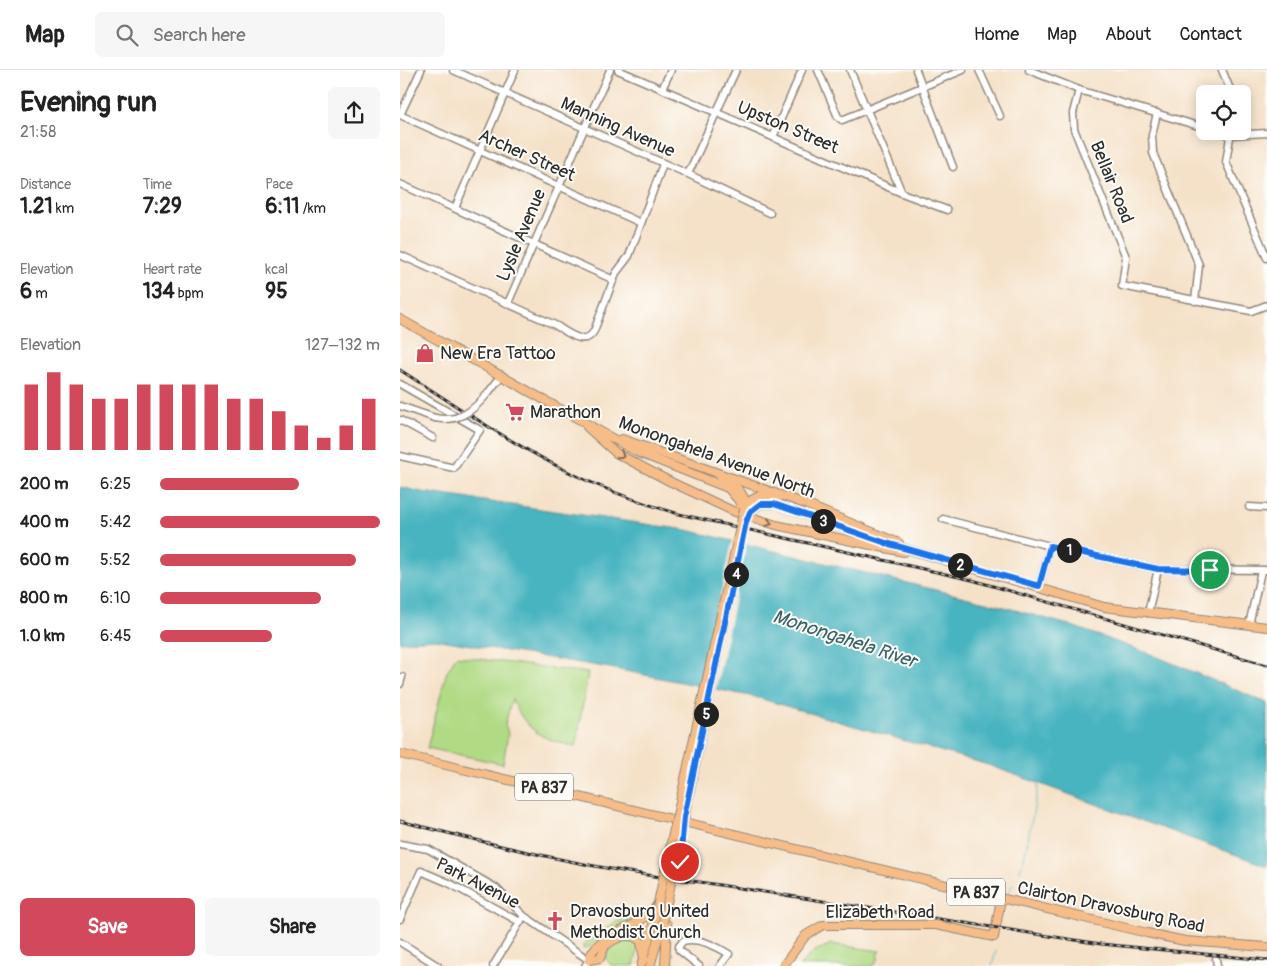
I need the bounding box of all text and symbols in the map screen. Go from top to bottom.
search box [95,12,445,57]
text: Map [25,20,65,49]
icon: search [113,21,141,49]
text: Search here [153,23,246,47]
text: Home [974,23,1019,46]
text: Map [1047,23,1077,46]
text: About [1105,23,1151,46]
text: Contact [1179,23,1242,46]
text: Evening run [20,85,157,120]
map controls [1196,85,1251,140]
button: locate [1196,85,1251,140]
button: share [328,87,380,139]
street label: Manning Avenue [557,92,679,163]
street label: Upston Street [734,96,843,159]
text: 21:58 [20,122,56,142]
street label: Archer Street [475,124,580,187]
street label: Bellair Road [1085,138,1138,227]
text: Distance [20,176,71,193]
text: Time [143,176,172,193]
text: Pace [265,176,293,193]
street label: Lysle Avenue [492,185,551,285]
text: 1.21 [20,193,53,220]
text: 7:29 [143,193,182,220]
text: 6:11 [265,193,300,220]
text: km [53,200,74,217]
text: /km [300,200,326,217]
text: Elevation [20,261,73,278]
text: Heart rate [143,261,202,278]
text: kcal [265,261,288,278]
text: 6 [20,278,32,305]
text: 134 [143,278,175,305]
text: 95 [265,278,288,305]
text: m [32,285,48,302]
text: bpm [175,285,204,302]
text: Elevation [20,335,81,355]
text: 127–132 m [305,335,380,355]
shop icon: New Era Tattoo [414,342,436,364]
place label: New Era Tattoo [440,342,556,365]
supermarket icon: Marathon [504,401,526,423]
place label: Marathon [530,401,601,424]
street label: Monongahela Avenue North [616,411,818,504]
one-way arrow [616,449,625,459]
text: 200 m [20,474,68,494]
text: 6:25 [100,474,131,494]
pin: 3 [810,508,836,534]
text: 400 m [20,512,69,532]
text: 5:42 [100,512,131,532]
text: 3 [820,513,827,530]
one-way arrow [764,517,773,527]
pin: 1 [1056,538,1082,562]
text: 1 [1067,542,1072,559]
pin [1189,549,1231,591]
text: 600 m [20,550,69,570]
text: 5:52 [100,550,131,570]
pin: 2 [948,552,972,578]
icon: arrive [1196,556,1224,584]
text: 2 [957,557,964,574]
pin: 4 [724,562,748,586]
text: 4 [732,566,741,583]
text: 800 m [20,588,68,608]
text: 6:10 [100,588,131,608]
water label: Monongahela River [770,604,922,674]
text: 1.0 km [20,626,65,646]
text: 6:45 [100,626,132,646]
pin: 5 [694,702,718,726]
text: 5 [703,706,710,723]
road number: PA 837 [515,774,573,800]
pin [659,841,701,883]
icon: check [666,848,694,876]
street label: Park Avenue [432,853,524,914]
street label: Clairton Dravosburg Road [1015,876,1207,939]
road number: PA 837 [947,879,1005,906]
button: Save [20,898,195,956]
button: Share [205,898,380,956]
place label: Dravosburg United Methodist Church [570,900,709,944]
street label: Elizabeth Road [825,901,935,924]
church icon: Dravosburg United Methodist Church [544,910,566,932]

